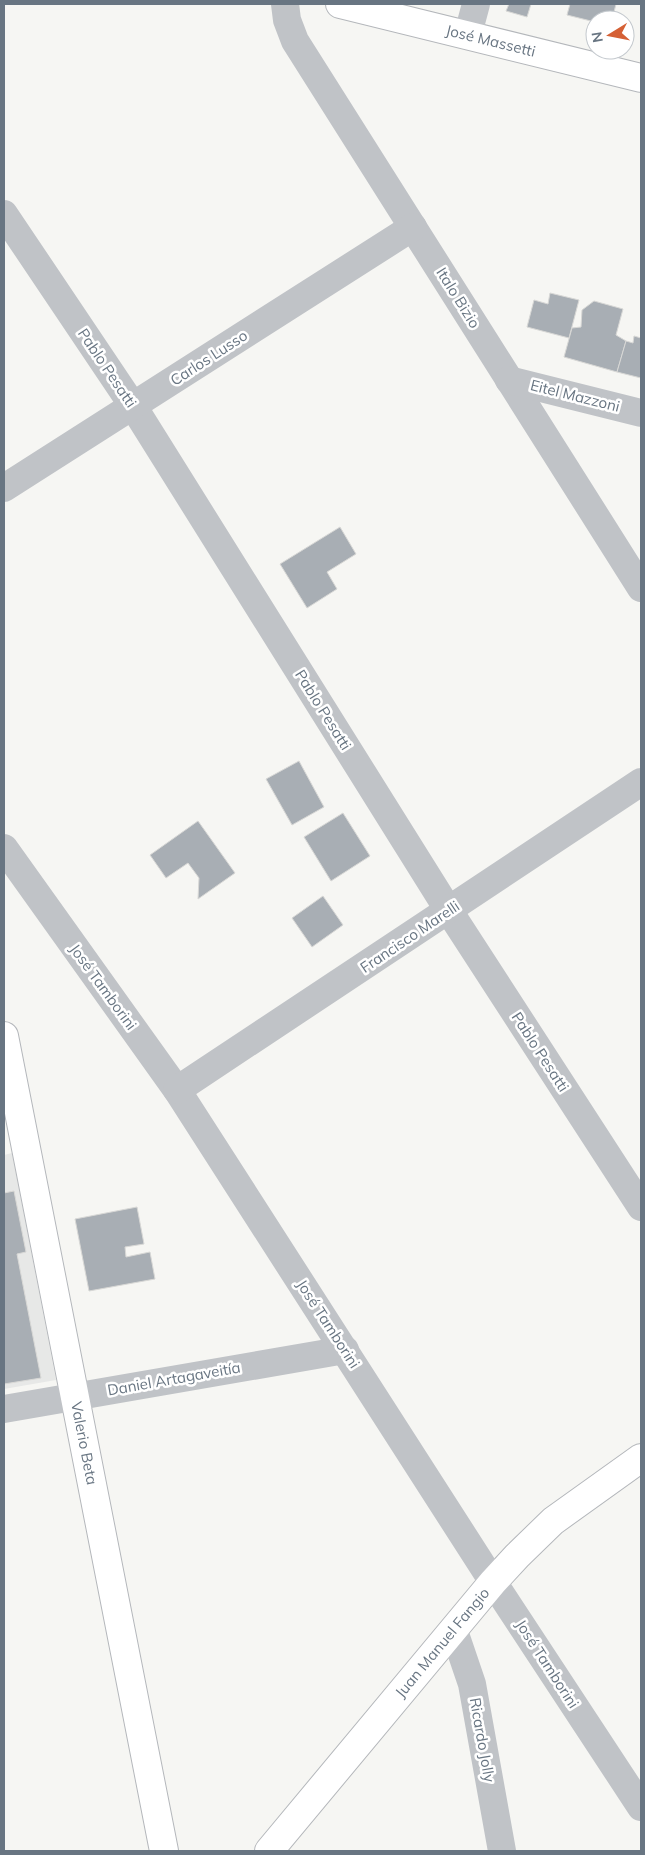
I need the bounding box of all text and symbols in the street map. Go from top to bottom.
north arrow [585,10,635,60]
street label: José Massetti [444,20,538,61]
text: N [587,30,607,44]
street label: Italo Bizio [432,264,484,332]
street label: Pablo Pesatti [74,325,141,411]
street label: Carlos Lusso [167,326,251,390]
street label: Eitel Mazzoni [528,375,622,416]
street label: Pablo Pesatti [291,666,356,754]
street label: Francisco Marelli [356,896,463,977]
street label: José Tamborini [66,940,141,1034]
street label: Pablo Pesatti [508,1008,573,1095]
street label: José Tamborini [293,1276,364,1372]
street label: Daniel Artagaveitía [106,1357,242,1400]
street label: Valerio Beta [67,1400,102,1486]
street label: Juan Manuel Fangio [391,1584,493,1701]
street label: José Tamborini [512,1616,583,1712]
street label: Ricardo Jolly [466,1696,499,1784]

